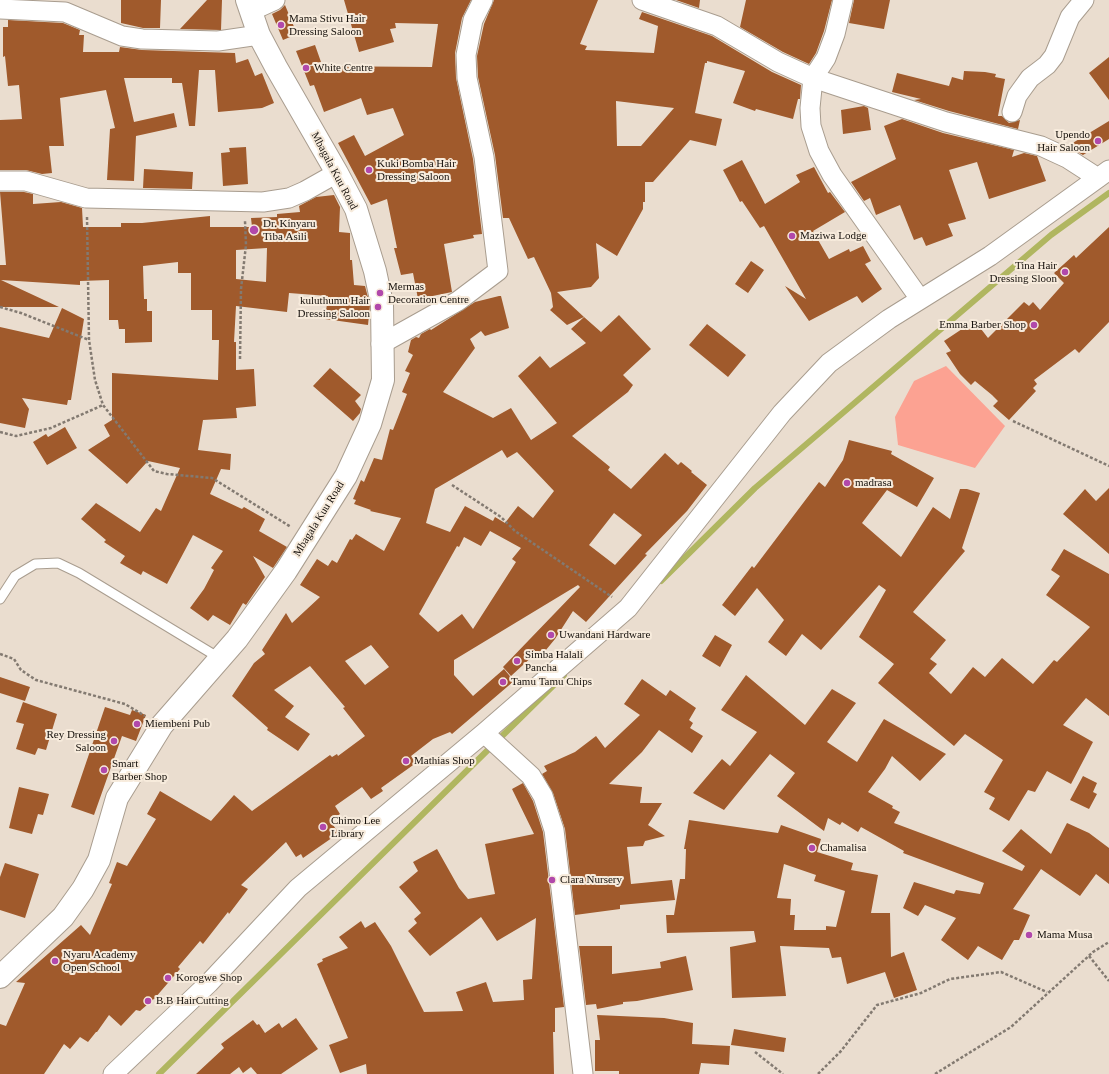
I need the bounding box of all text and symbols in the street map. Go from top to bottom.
place label: Mama Stivu Hair Dressing Saloon [289,12,365,38]
marker: Mama Stivu Hair Dressing Saloon [276,20,286,30]
place label: White Centre [314,61,373,75]
marker: White Centre [301,63,311,73]
place label: Upendo Hair Saloon [1037,128,1090,154]
street label: Mbagala Kuu Road [308,130,360,212]
marker: Upendo Hair Saloon [1093,136,1103,146]
place label: Kuki Bomba Hair Dressing Saloon [377,157,456,183]
marker: Kuki Bomba Hair Dressing Saloon [364,165,374,175]
place label: Dr. Kinyaru Tiba Asili [263,217,316,243]
marker: Dr. Kinyaru Tiba Asili [248,224,260,236]
place label: Maziwa Lodge [800,229,866,243]
marker: Maziwa Lodge [787,231,797,241]
place label: Tina Hair Dressing Sloon [989,259,1057,285]
marker: Tina Hair Dressing Sloon [1060,267,1070,277]
place label: Mermas Decoration Centre [388,280,469,306]
marker: Mermas Decoration Centre [375,288,385,298]
place label: kuluthumu Hair Dressing Saloon [298,294,370,320]
marker: kuluthumu Hair Dressing Saloon [373,302,383,312]
place label: Emma Barber Shop [939,318,1026,332]
marker: Emma Barber Shop [1029,320,1039,330]
place label: madrasa [855,476,892,490]
marker: madrasa [842,478,852,488]
street label: Mbagala Kuu Road [291,479,347,559]
place label: Uwandani Hardware [559,628,650,642]
marker: Uwandani Hardware [546,630,556,640]
place label: Simba Halali Pancha [525,648,583,674]
marker: Simba Halali Pancha [512,656,522,666]
place label: Tamu Tamu Chips [511,675,592,689]
marker: Tamu Tamu Chips [498,677,508,687]
place label: Miembeni Pub [145,717,210,731]
marker: Miembeni Pub [132,719,142,729]
place label: Rey Dressing Saloon [46,728,106,754]
marker: Rey Dressing Saloon [109,736,119,746]
place label: Mathias Shop [414,754,475,768]
marker: Mathias Shop [401,756,411,766]
place label: Smart Barber Shop [112,757,167,783]
marker: Smart Barber Shop [99,765,109,775]
place label: Chimo Lee Library [331,814,380,840]
marker: Chimo Lee Library [318,822,328,832]
place label: Chamalisa [820,841,866,855]
marker: Chamalisa [807,843,817,853]
place label: Clara Nursery [560,873,622,887]
marker: Clara Nursery [547,875,557,885]
place label: Mama Musa [1037,928,1092,942]
marker: Mama Musa [1024,930,1034,940]
place label: Nyaru Academy Open School [63,948,135,974]
marker: Nyaru Academy Open School [50,956,60,966]
place label: Korogwe Shop [176,971,242,985]
marker: Korogwe Shop [163,973,173,983]
place label: B.B HairCutting [156,994,229,1008]
marker: B.B HairCutting [143,996,153,1006]

